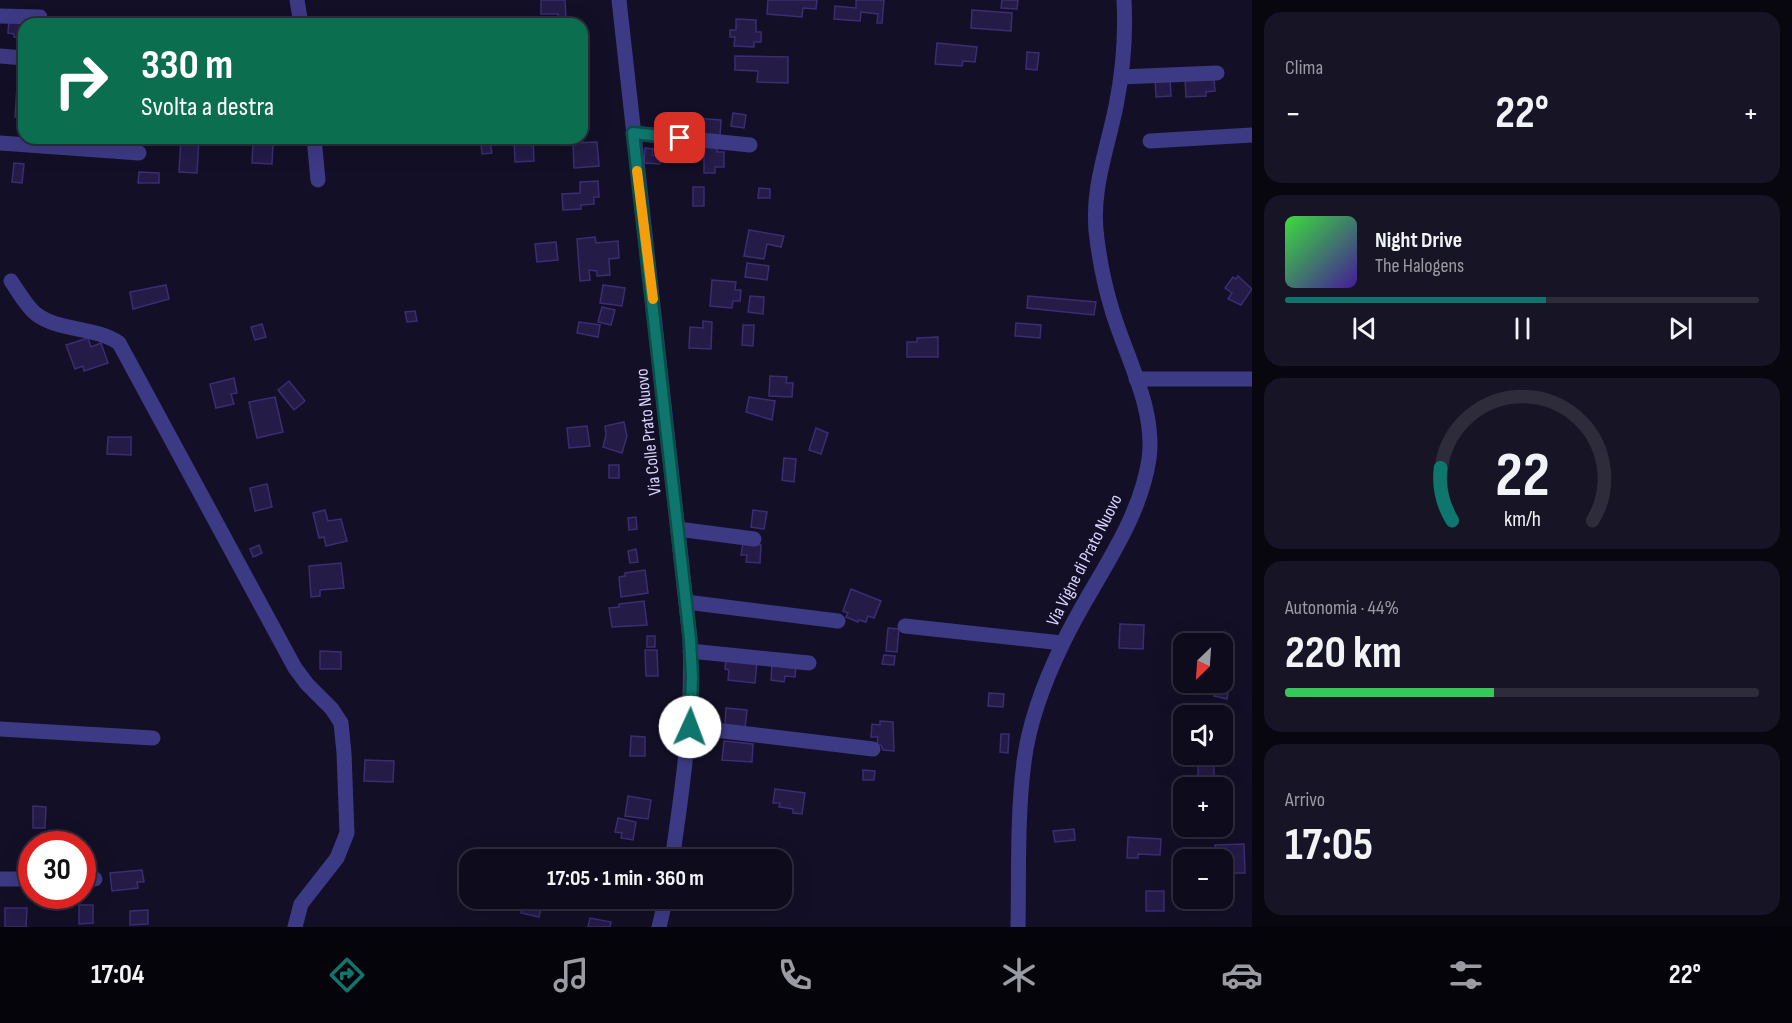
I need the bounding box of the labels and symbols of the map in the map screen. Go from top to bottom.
pin [654,112,705,163]
street label: Via Colle Prato Nuovo [631,367,666,496]
street label: Via Vigne di Prato Nuovo [1042,491,1127,630]
north arrow [1173,633,1233,693]
position arrow [658,695,722,759]
speed limit sign: 30 [18,831,96,909]

